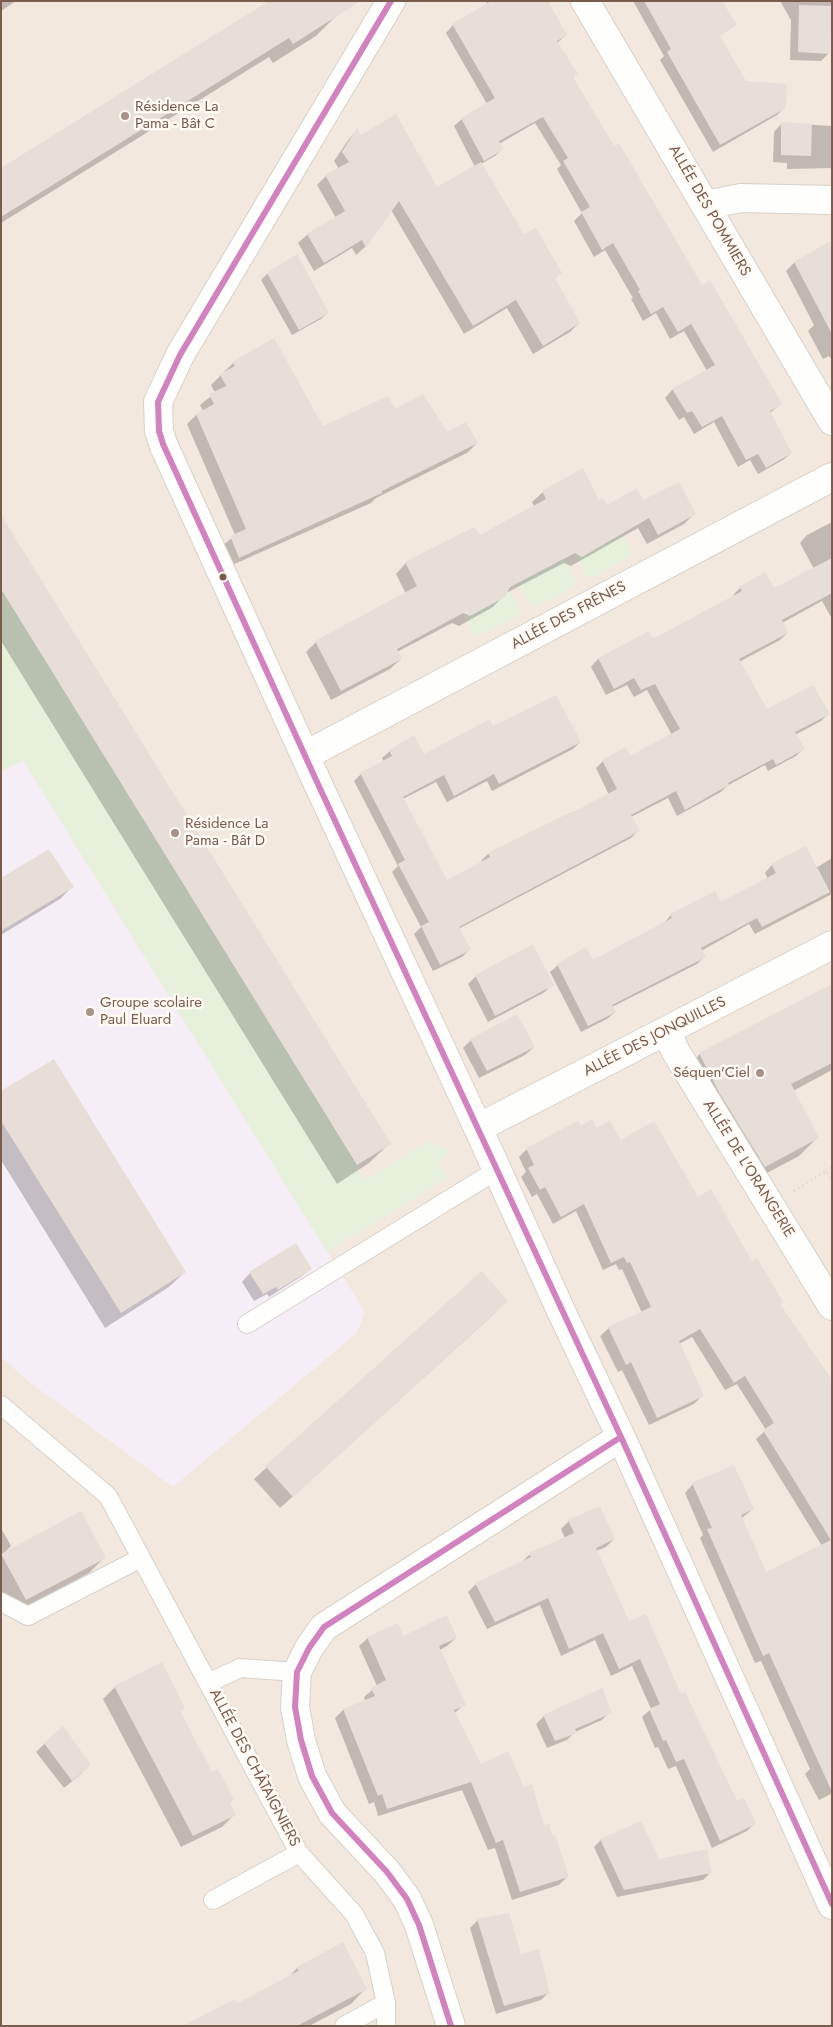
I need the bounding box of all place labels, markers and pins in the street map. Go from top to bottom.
place label: Résidence La Pama - Bât C [135,98,219,133]
marker: Résidence La Pama - Bât C [119,110,131,122]
unlabelled marker [218,572,228,582]
place label: Résidence La Pama - Bât D [185,815,269,850]
marker: Résidence La Pama - Bât D [169,827,181,839]
place label: Groupe scolaire Paul Eluard [100,994,202,1029]
marker: Groupe scolaire Paul Eluard [84,1006,96,1018]
place label: Séquen'Ciel [673,1064,750,1082]
marker: Séquen'Ciel [754,1067,766,1079]

